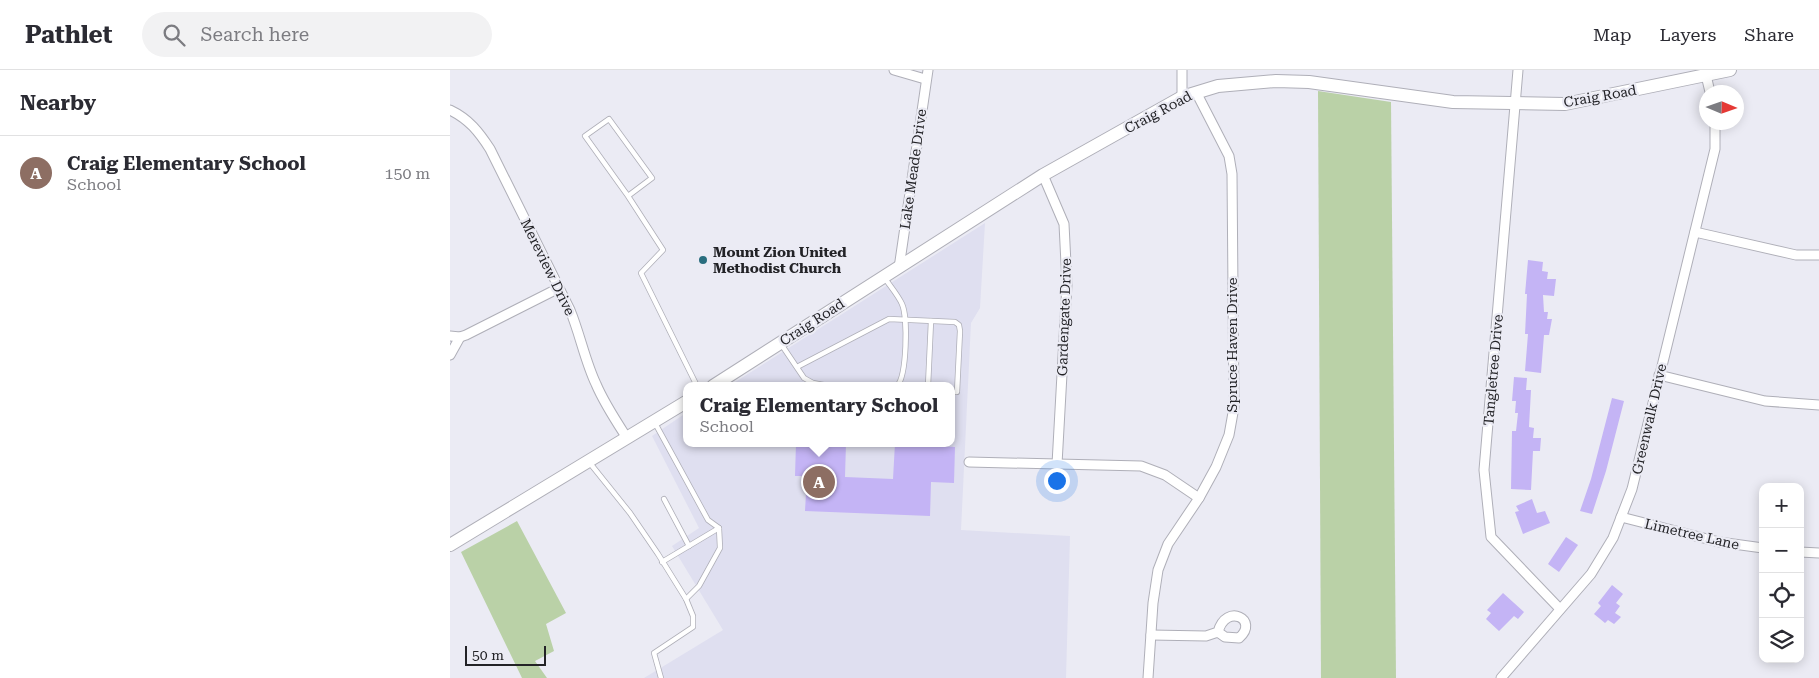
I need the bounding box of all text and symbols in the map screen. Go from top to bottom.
search box [142,12,492,57]
text: Pathlet [25,21,112,49]
icon: search [160,21,188,49]
text: Search here [200,23,309,46]
text: Map [1593,24,1632,45]
text: Layers [1660,24,1716,45]
text: Share [1744,24,1794,45]
street label: Craig Road [1562,82,1638,110]
north arrow [1699,85,1744,130]
street label: Craig Road [1122,88,1194,136]
text: Nearby [20,91,96,115]
street label: Lake Meade Drive [897,108,929,230]
text: Craig Elementary School [67,152,306,175]
text: A [30,164,42,183]
text: 150 m [384,164,430,183]
text: School [67,175,121,194]
street label: Mereview Drive [518,216,579,318]
place label: Mount Zion United Methodist Church [713,244,847,276]
marker: Mount Zion United Methodist Church [697,254,709,266]
street label: Gardengate Drive [1054,257,1074,376]
street label: Spruce Haven Drive [1224,277,1240,412]
street label: Craig Road [777,295,847,349]
street label: Tangletree Drive [1480,314,1506,426]
street label: Greenwalk Drive [1628,362,1670,476]
popup [683,382,955,447]
text: Craig Elementary School [700,394,938,417]
text: School [700,417,754,436]
pin: A [803,463,835,501]
your location [1044,468,1070,494]
map controls [1759,483,1804,663]
button: + [1759,483,1804,528]
street label: Limetree Lane [1643,515,1741,553]
button: − [1759,528,1804,573]
button: locate [1759,573,1804,618]
button: layers [1759,618,1804,663]
scale bar [465,643,546,666]
text: 50 m [472,647,504,663]

